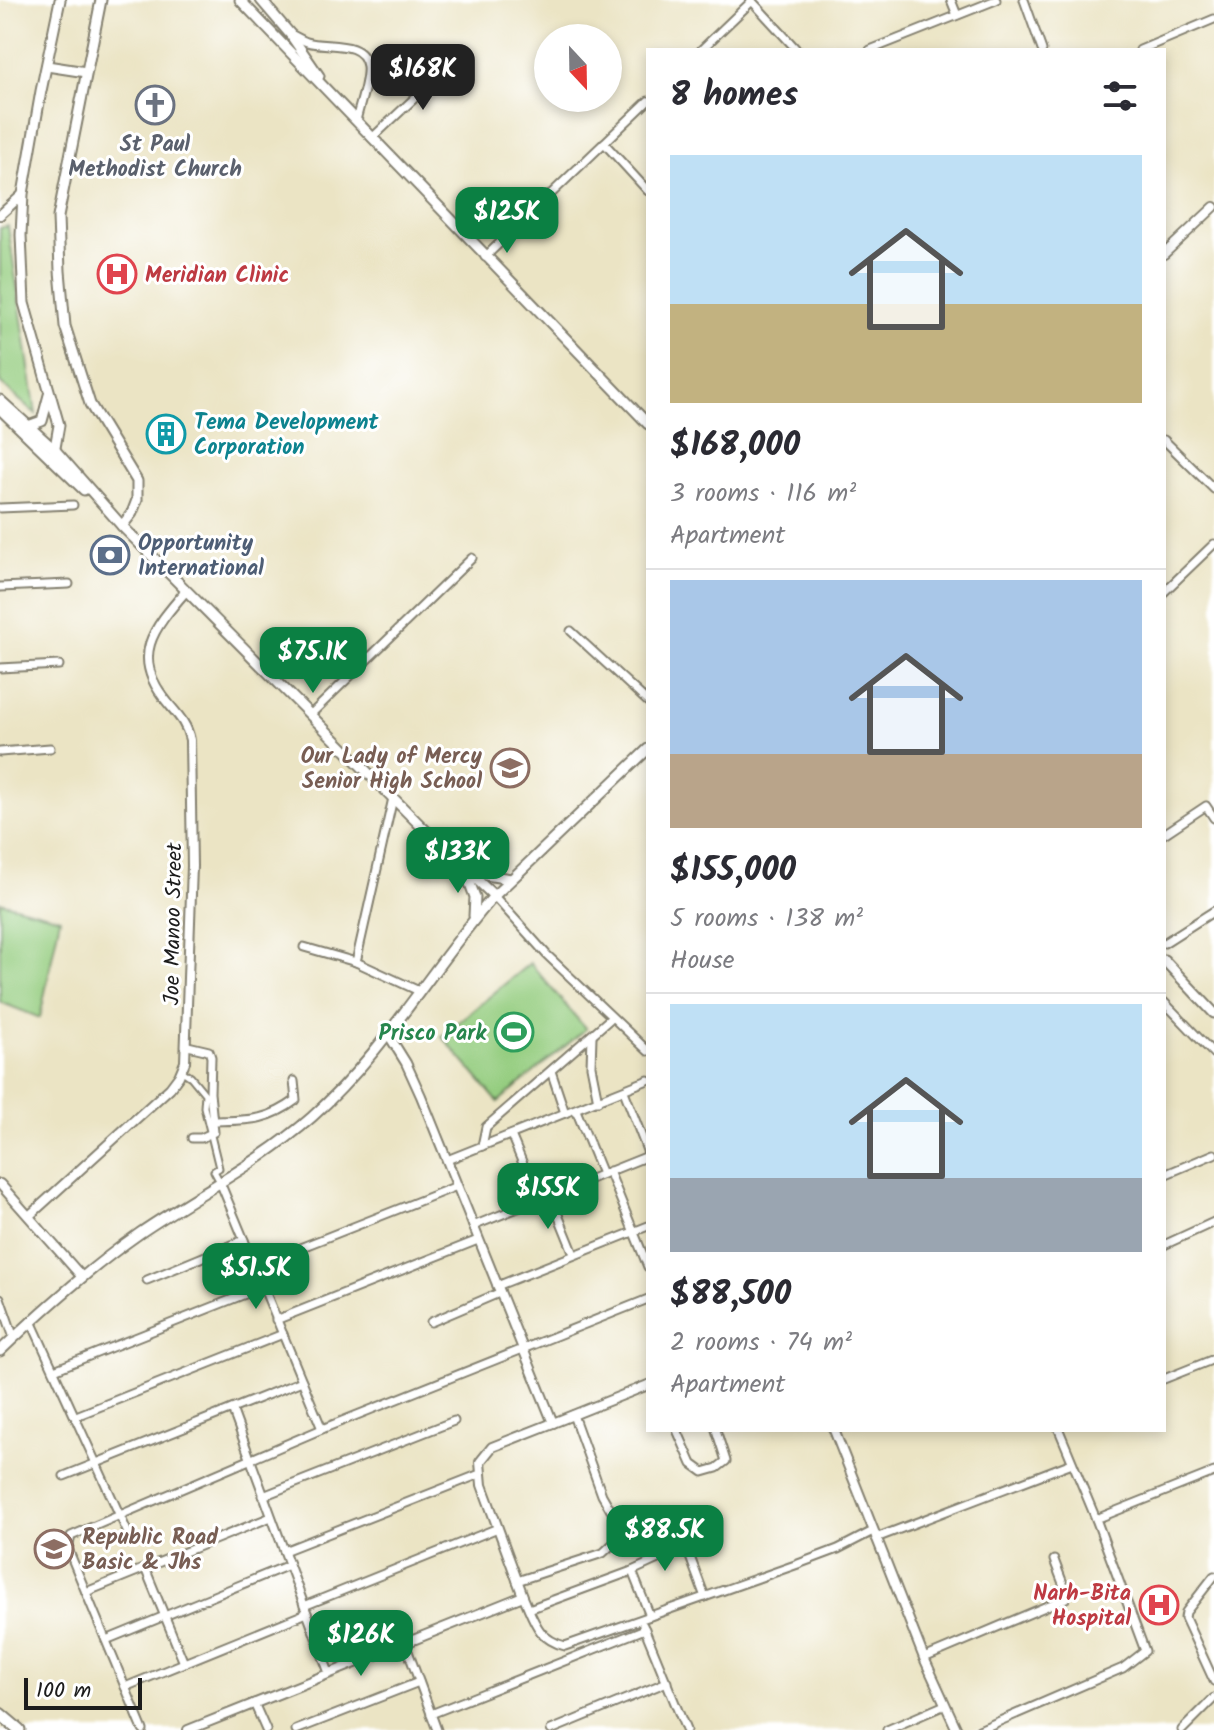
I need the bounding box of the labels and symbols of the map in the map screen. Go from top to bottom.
north arrow [534,24,622,112]
pin: $168K [367,44,479,112]
church icon: St Paul Methodist Church [134,84,176,126]
place label: St Paul Methodist Church [68,128,242,188]
pin: $125K [451,187,563,255]
hospital icon: Meridian Clinic [96,253,138,295]
place label: Meridian Clinic [145,259,289,294]
place label: Tema Development Corporation [194,406,379,466]
building icon: Tema Development Corporation [145,413,187,455]
place label: Opportunity International [138,527,264,587]
bank icon: Opportunity International [89,534,131,576]
pin: $75.1K [248,627,378,695]
place label: Our Lady of Mercy Senior High School [301,740,483,800]
school or university icon: Our Lady of Mercy Senior High School [489,747,531,789]
pin: $133K [402,827,514,895]
street label: Joe Manoo Street [156,842,193,1006]
sports icon: Prisco Park [493,1011,535,1053]
place label: Prisco Park [379,1017,487,1052]
pin: $155K [492,1163,604,1231]
pin: $51.5K [191,1243,321,1311]
pin: $88.5K [600,1505,730,1573]
place label: Republic Road Basic & Jhs [82,1521,219,1581]
school or university icon: Republic Road Basic & Jhs [33,1528,75,1570]
place label: Narh-Bita Hospital [1033,1577,1131,1637]
hospital icon: Narh-Bita Hospital [1138,1584,1180,1626]
pin: $126K [305,1610,417,1678]
scale bar [24,1674,142,1710]

